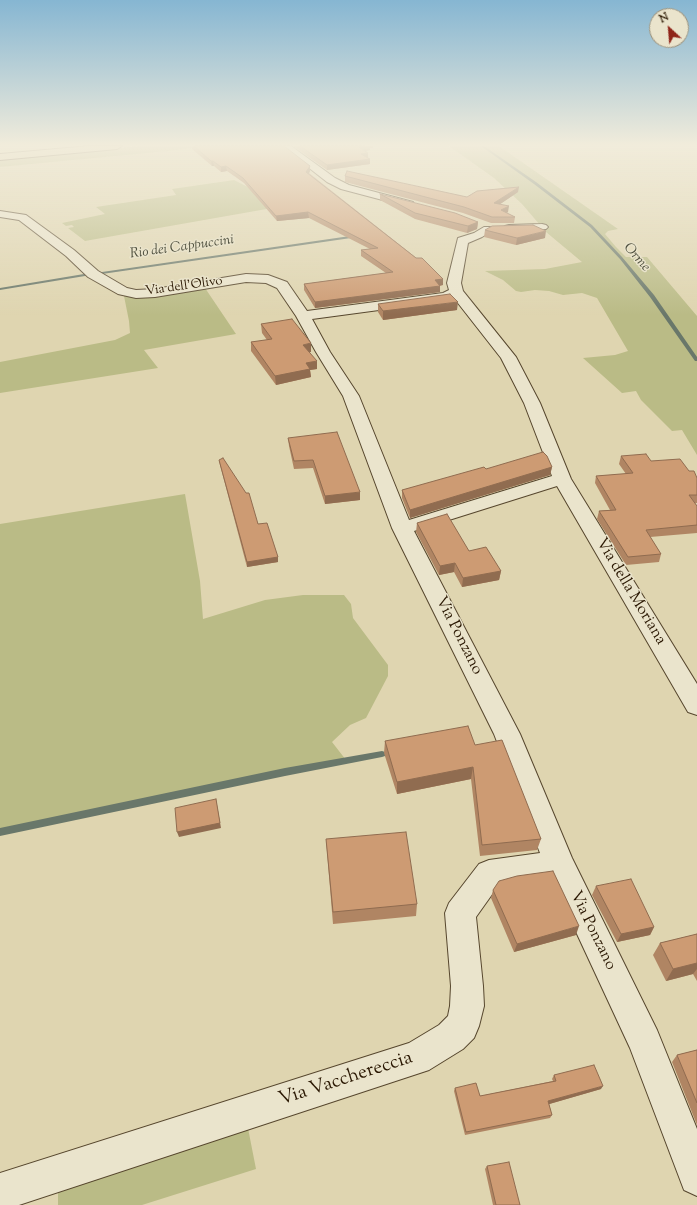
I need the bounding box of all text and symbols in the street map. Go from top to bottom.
north arrow [649,8,689,48]
text: N [657,9,672,27]
water label: Rio dei Cappuccini [129,232,235,264]
water label: Orme [619,240,653,276]
street label: Via dell'Olivo [144,274,224,300]
street label: Via della Moriana [591,535,669,649]
street label: Via Ponzano [430,594,486,678]
street label: Via Ponzano [565,888,619,974]
street label: Via Vacchereccia [276,1048,416,1112]

